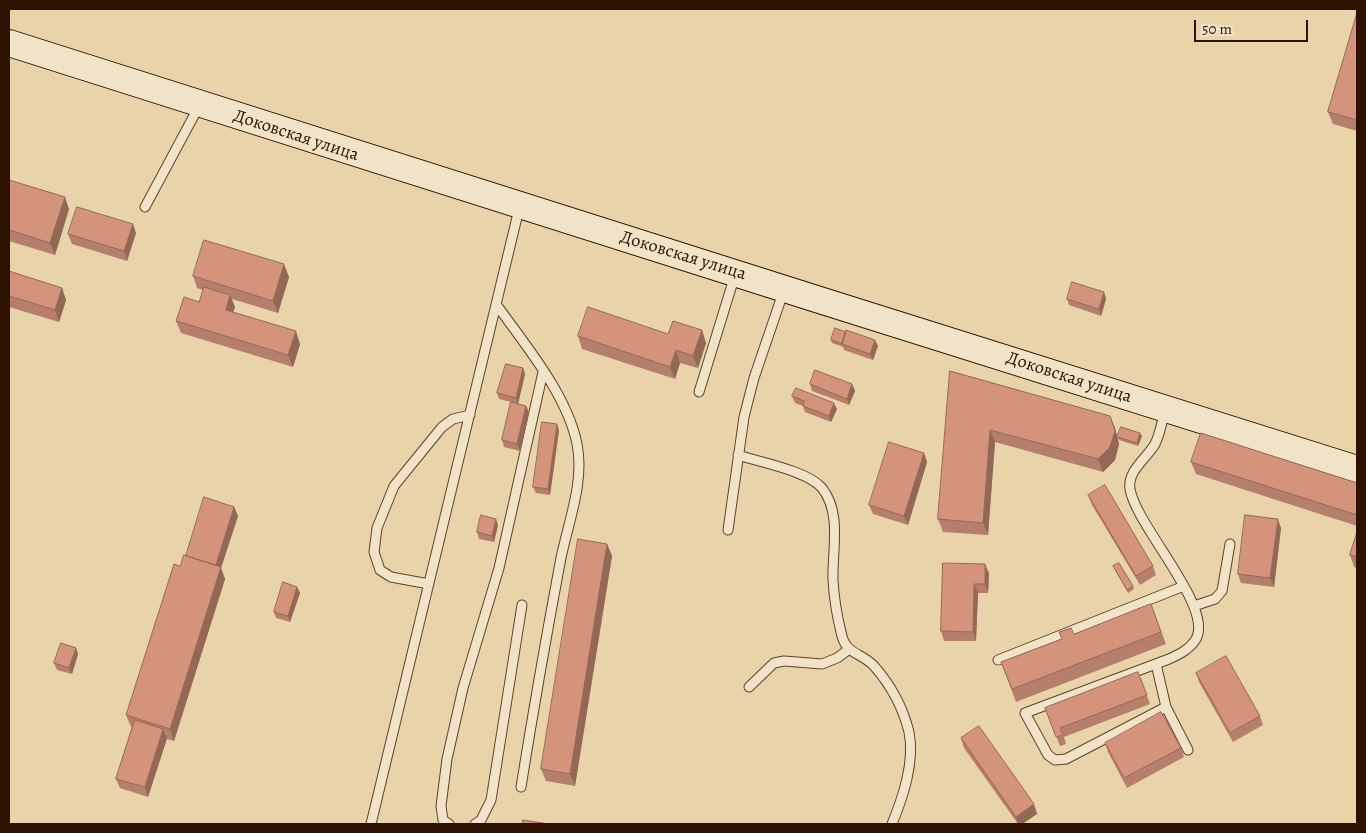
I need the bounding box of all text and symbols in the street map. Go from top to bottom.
scale bar [1196,10,1310,42]
text: 50 m [1202,19,1232,39]
street label: Доковская улица [231,106,361,166]
street label: Доковская улица [617,227,749,285]
street label: Доковская улица [1004,348,1134,408]

